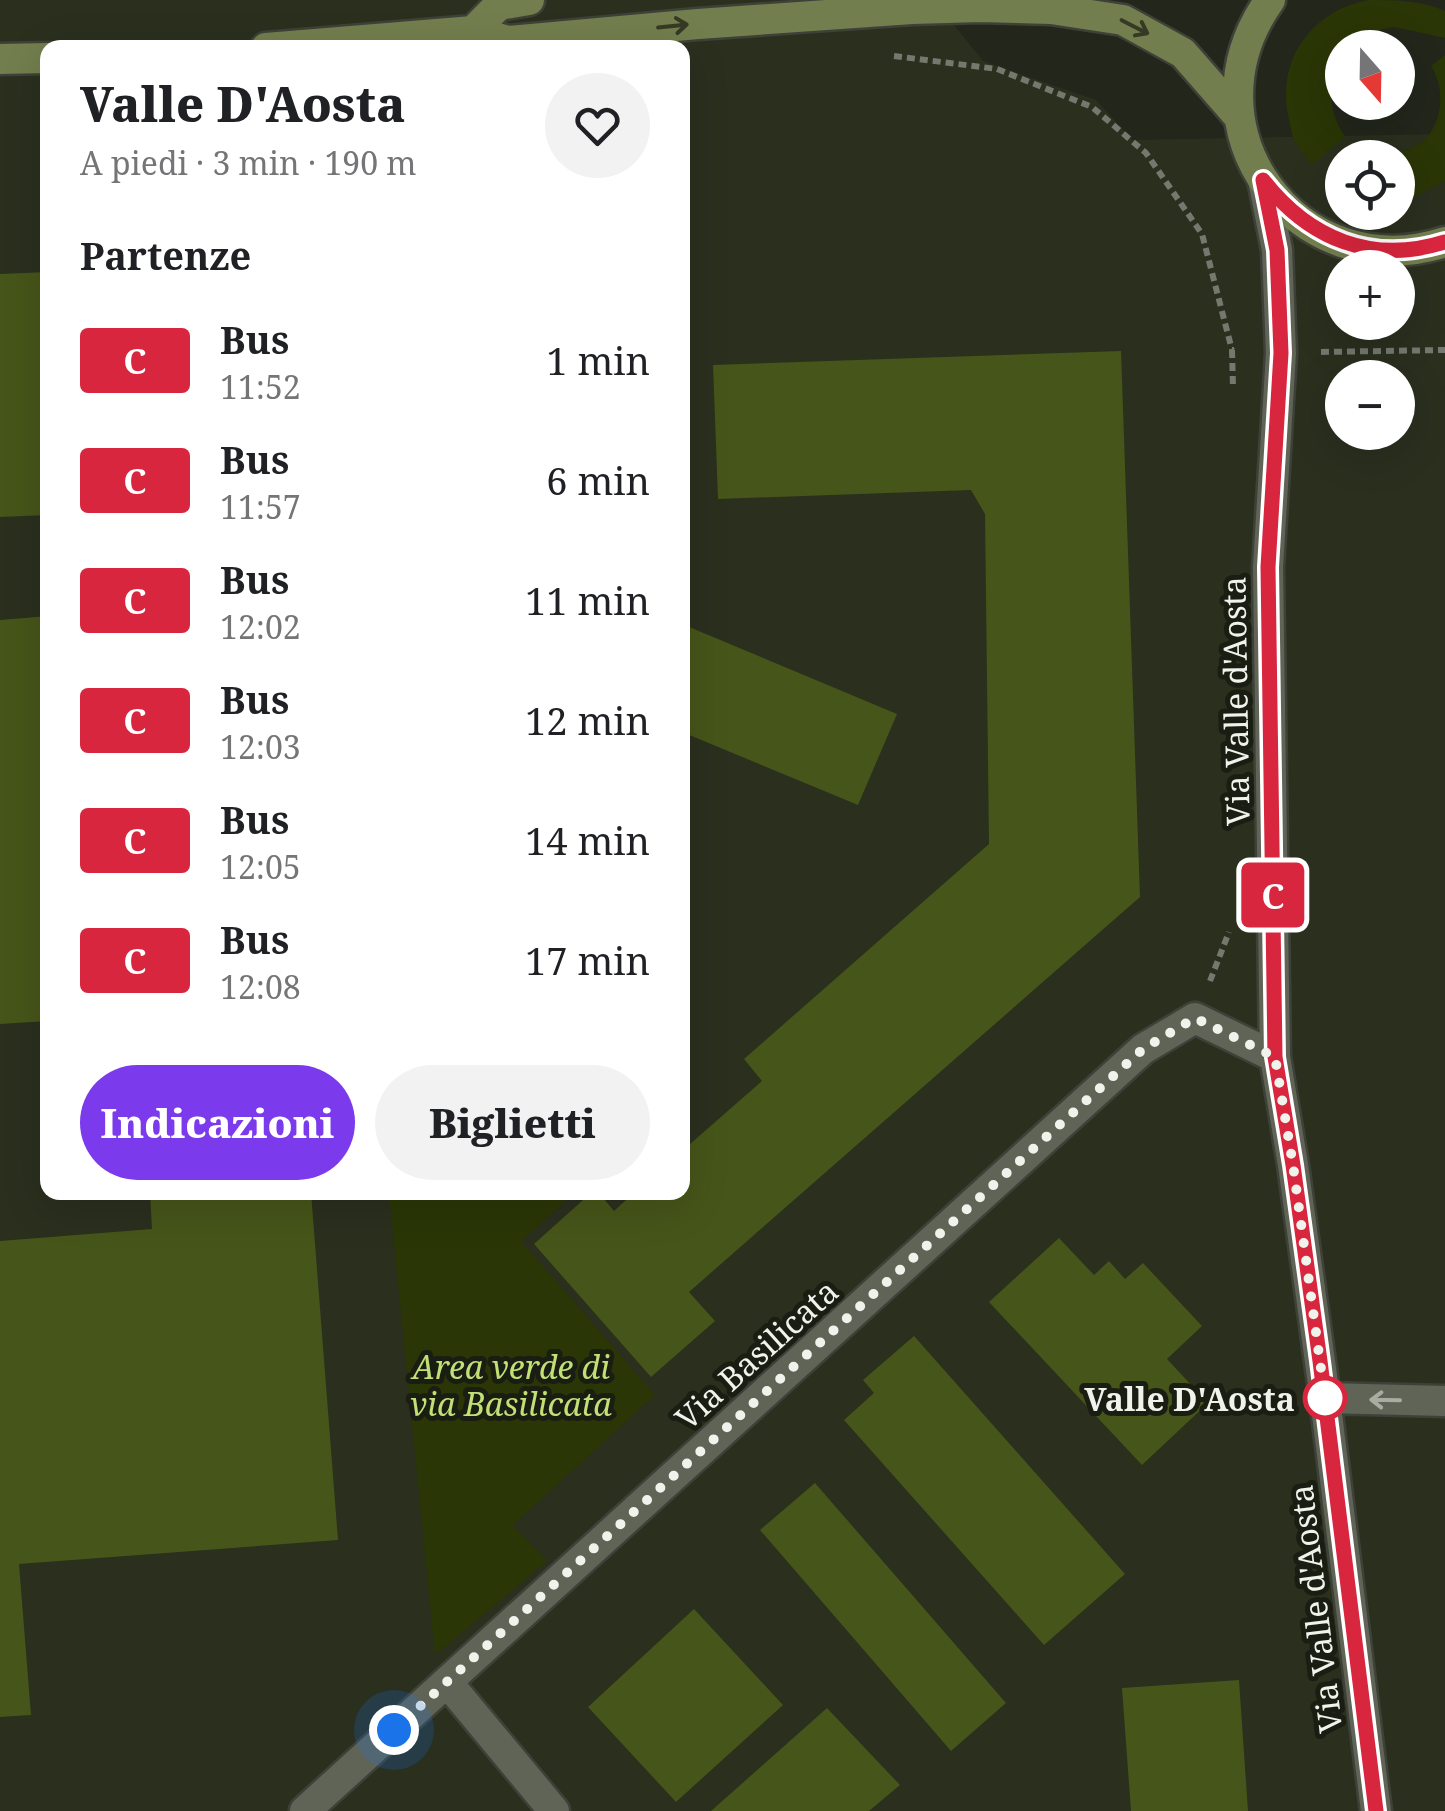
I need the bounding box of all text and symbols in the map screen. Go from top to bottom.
one-way arrow [656,16,689,35]
one-way arrow [1119,18,1149,37]
north arrow [1325,30,1415,120]
map controls [1325,30,1415,450]
text: Valle D'Aosta [80,71,405,136]
button: heart [545,73,650,178]
button: locate [1325,140,1415,230]
text: A piedi · 3 min · 190 m [80,141,417,184]
text: Partenze [80,229,251,281]
button: + [1325,250,1415,340]
text: Bus [220,313,289,365]
text: 1 min [546,334,650,386]
text: C [123,337,147,384]
button: − [1325,360,1415,450]
text: 11:52 [220,365,301,408]
text: Bus [220,433,289,485]
text: 6 min [546,454,650,506]
text: C [123,457,147,504]
text: 11:57 [220,485,301,528]
text: Bus [220,553,289,605]
text: 11 min [525,574,650,626]
street label: Via Valle d'Aosta [1211,576,1259,826]
text: C [123,577,147,624]
text: 12:02 [220,605,301,648]
text: Bus [220,673,289,725]
text: 12 min [525,694,650,746]
text: C [123,697,147,744]
text: 12:03 [220,725,301,768]
text: Bus [220,793,289,845]
text: 14 min [525,814,650,866]
text: C [123,817,147,864]
text: 12:05 [220,845,301,888]
line badge: C [1240,862,1306,928]
text: C [1261,872,1285,919]
text: Bus [220,913,289,965]
text: 17 min [525,934,650,986]
text: C [123,937,147,984]
text: 12:08 [220,965,301,1008]
button: Indicazioni [80,1065,355,1180]
button: Biglietti [375,1065,650,1180]
street label: Via Basilicata [665,1269,847,1439]
park label: Area verde di via Basilicata [410,1345,612,1425]
place label: Valle D'Aosta [1084,1377,1295,1420]
marker: Valle D'Aosta [1304,1377,1346,1419]
one-way arrow [1369,1390,1401,1409]
street label: Via Valle d'Aosta [1278,1483,1352,1735]
your location [369,1705,419,1755]

